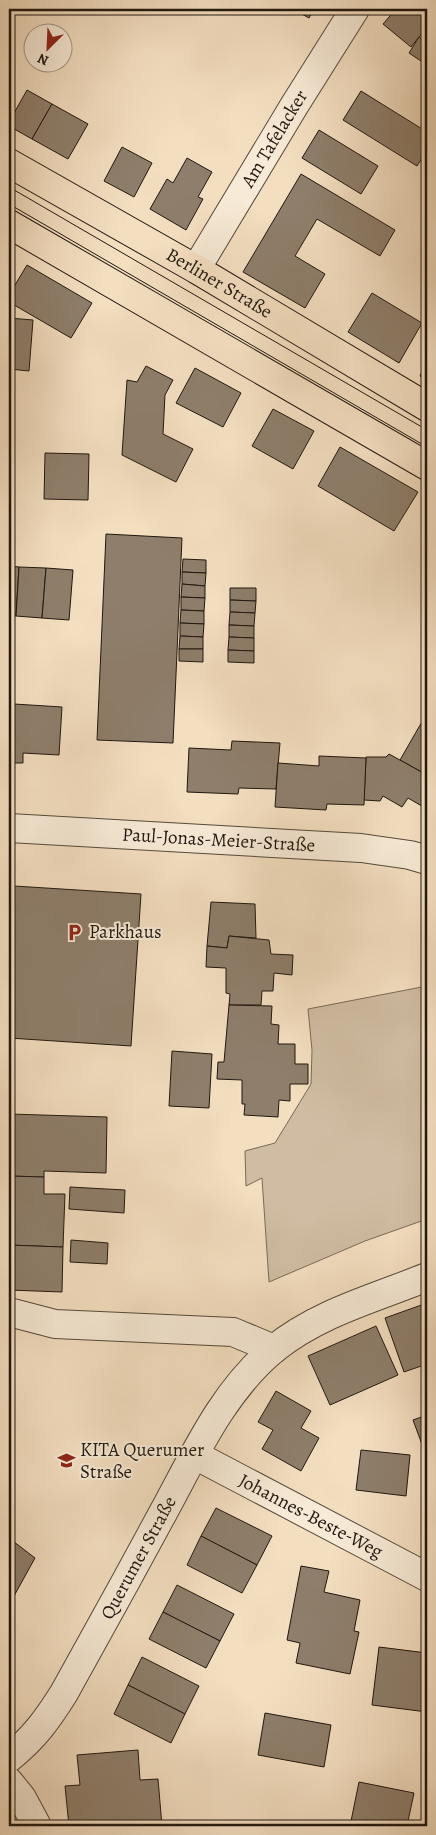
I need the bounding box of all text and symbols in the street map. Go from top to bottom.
north arrow [22,22,72,72]
text: N [34,49,51,70]
street label: Am Tafelacker [234,85,314,193]
street label: Berliner Straße [161,242,277,325]
street label: Paul-Jonas-Meier-Straße [121,821,316,858]
place label: Parkhaus [89,919,162,945]
parking icon: Parkhaus [65,922,85,942]
place label: KITA Querumer Straße [80,1437,204,1485]
school or university icon: KITA Querumer Straße [56,1451,76,1471]
street label: Johannes-Beste-Weg [234,1467,388,1565]
street label: Querumer Straße [94,1492,183,1624]

